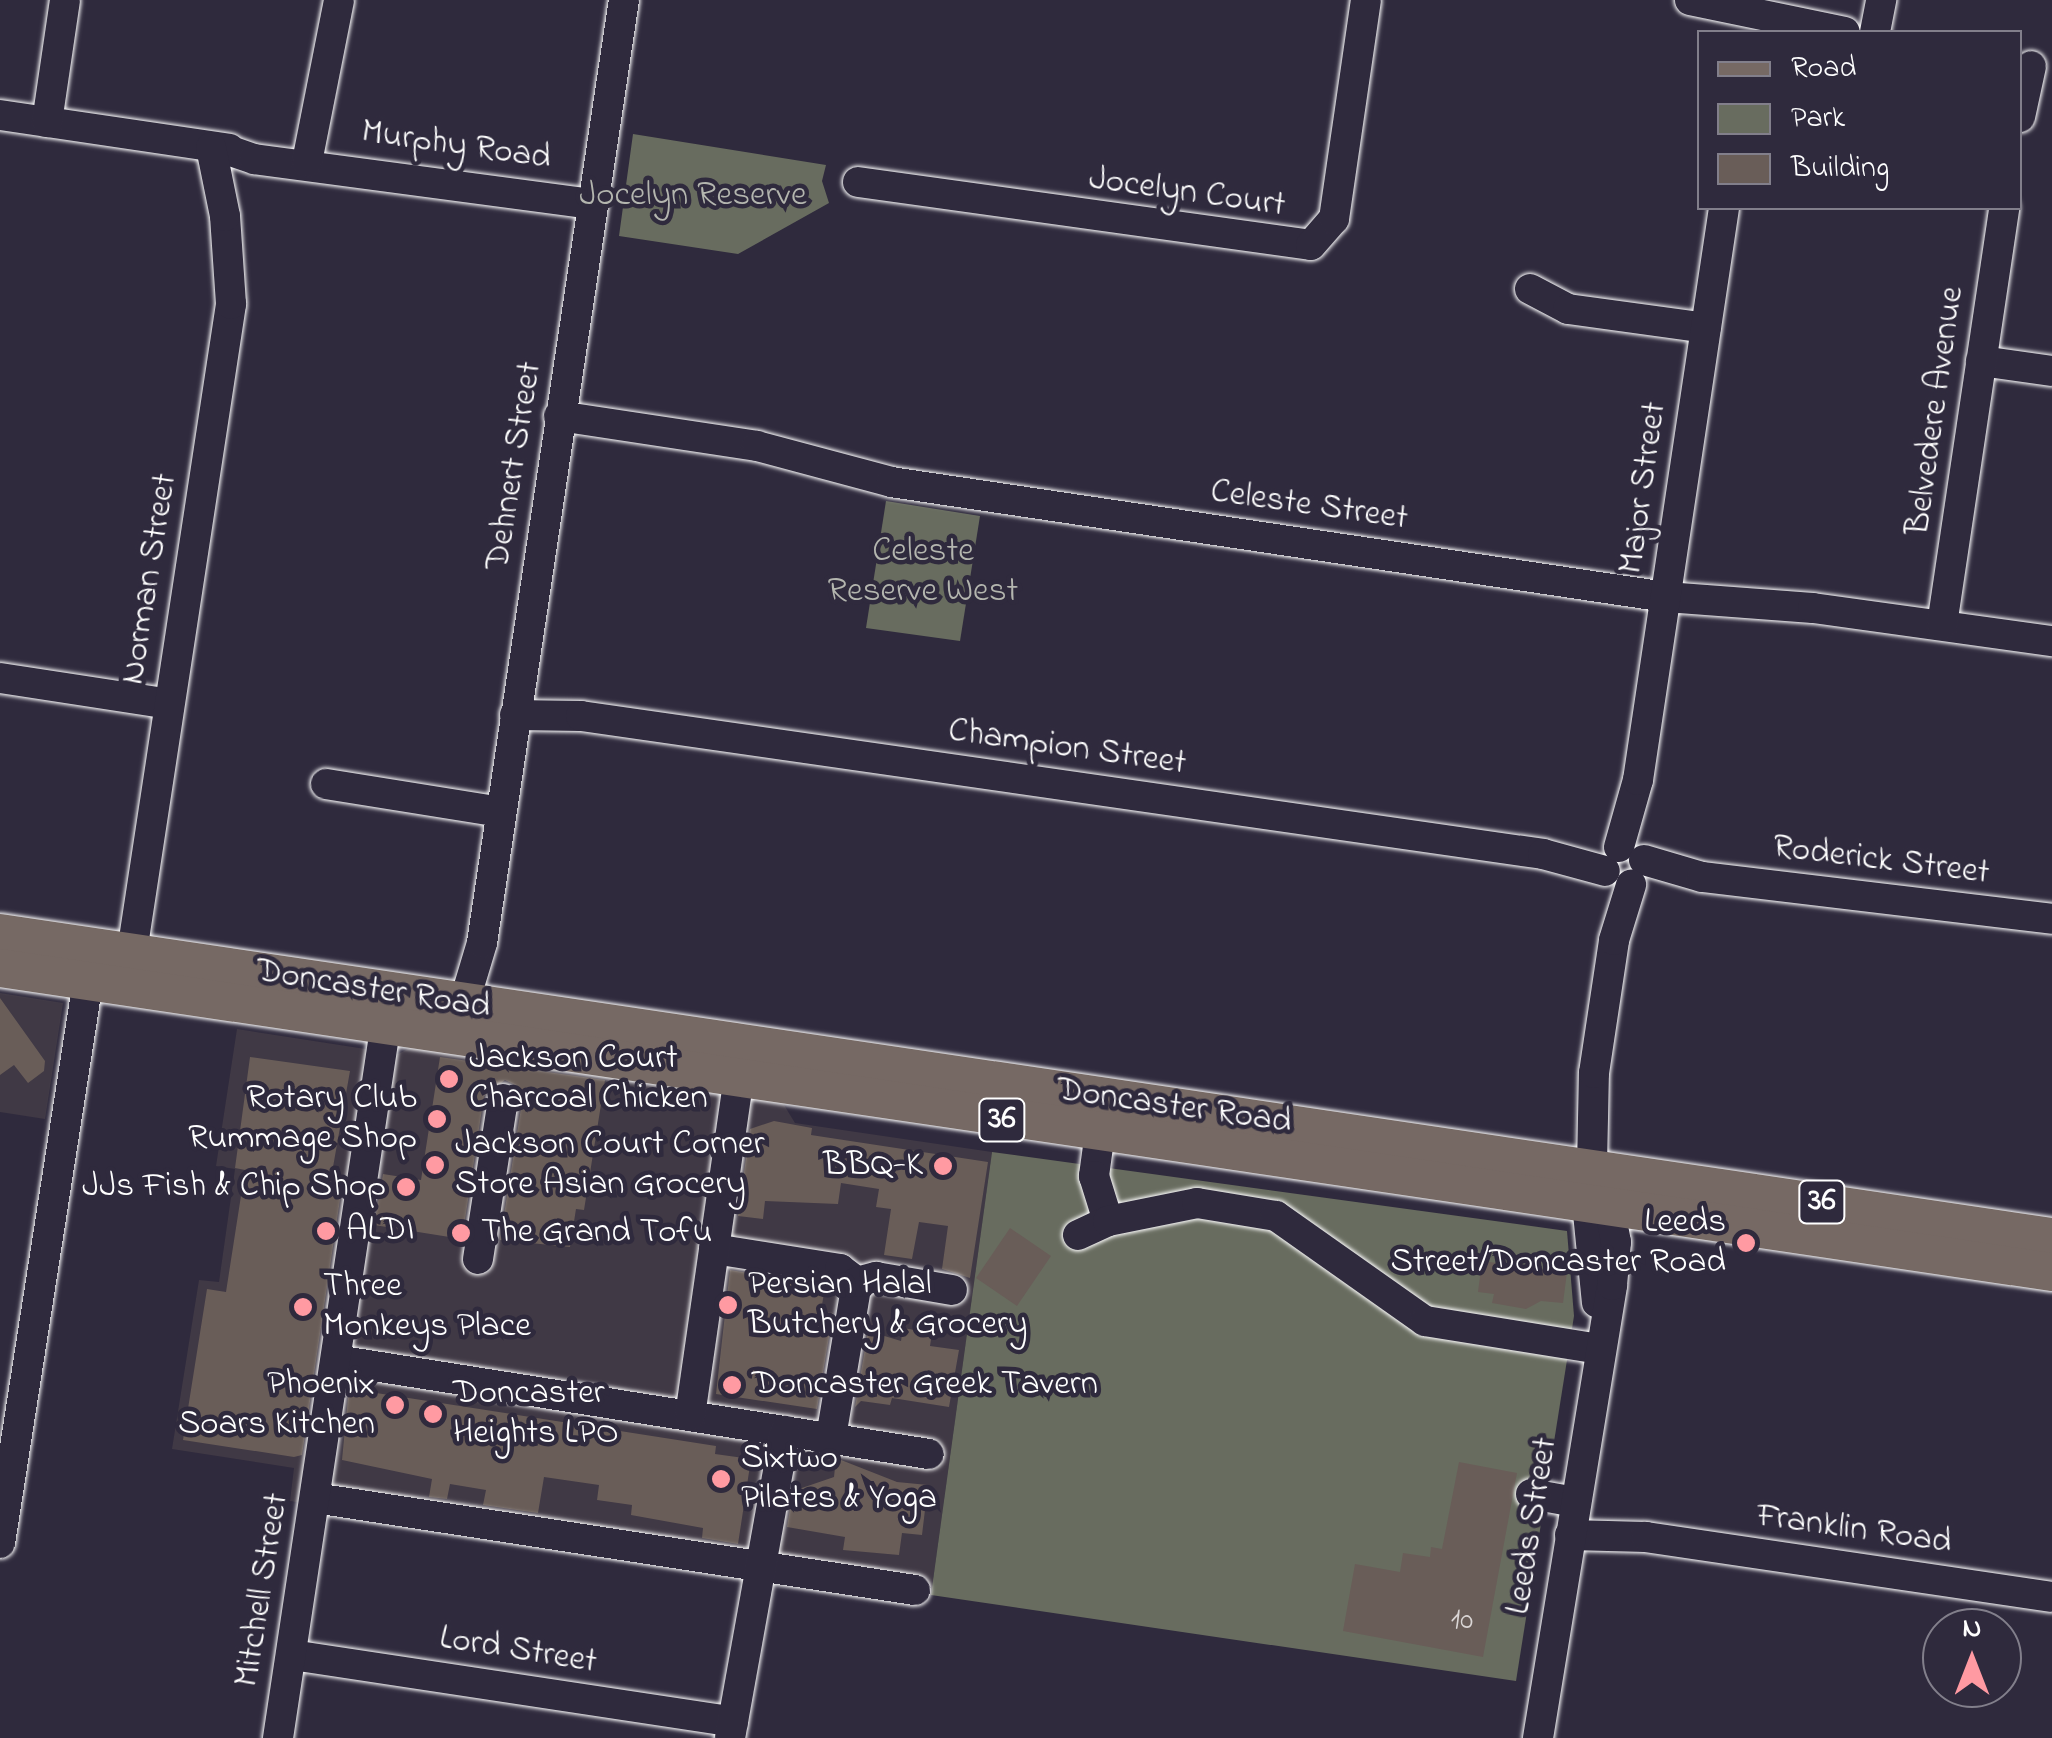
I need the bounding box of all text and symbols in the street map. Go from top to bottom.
legend [1697,30,2022,210]
text: Road [1791,47,1856,91]
text: Park [1791,97,1845,141]
street label: Murphy Road [359,112,553,180]
text: Building [1791,147,1889,191]
street label: Jocelyn Court [1086,158,1288,228]
park label: Jocelyn Reserve [579,175,807,217]
street label: Belvedere Avenue [1898,284,1974,538]
street label: Dehnert Street [478,359,552,573]
street label: Major Street [1611,399,1677,577]
street label: Norman Street [113,471,187,687]
street label: Celeste Street [1208,471,1410,541]
park label: Celeste Reserve West [828,531,1018,613]
street label: Champion Street [945,711,1189,785]
street label: Roderick Street [1770,827,1992,895]
street label: Doncaster Road [253,951,493,1029]
place label: Jackson Court Charcoal Chicken [469,1038,708,1120]
marker: Jackson Court Charcoal Chicken [438,1068,460,1090]
street label: Doncaster Road [1054,1070,1294,1144]
place label: Rotary Club Rummage Shop [188,1078,417,1160]
road number: 36 [977,1093,1027,1147]
marker: Rotary Club Rummage Shop [426,1108,448,1130]
place label: Jackson Court Corner Store Asian Grocery [455,1124,765,1206]
place label: BBQ-K [823,1145,923,1187]
marker: Jackson Court Corner Store Asian Grocery [424,1154,446,1176]
marker: BBQ-K [932,1155,954,1177]
place label: JJs Fish & Chip Shop [82,1166,386,1208]
road number: 36 [1797,1175,1847,1229]
marker: JJs Fish & Chip Shop [395,1176,417,1198]
place label: Leeds Street/Doncaster Road [1390,1202,1726,1284]
place label: ALDI [346,1210,414,1252]
place label: The Grand Tofu [481,1212,712,1254]
marker: ALDI [315,1220,337,1242]
marker: The Grand Tofu [450,1222,472,1244]
marker: Leeds Street/Doncaster Road [1735,1232,1757,1254]
place label: Persian Halal Butchery & Grocery [748,1264,1027,1346]
place label: Three Monkeys Place [323,1266,531,1348]
marker: Persian Halal Butchery & Grocery [717,1294,739,1316]
marker: Three Monkeys Place [292,1296,314,1318]
place label: Phoenix Soars Kitchen [178,1364,375,1446]
place label: Doncaster Greek Tavern [752,1364,1098,1406]
place label: Doncaster Heights LPO [453,1373,619,1455]
marker: Doncaster Greek Tavern [721,1374,743,1396]
marker: Phoenix Soars Kitchen [384,1394,406,1416]
marker: Doncaster Heights LPO [422,1403,444,1425]
street label: Leeds Street [1498,1434,1568,1618]
place label: Sixtwo Pilates & Yoga [741,1438,937,1520]
marker: Sixtwo Pilates & Yoga [710,1468,732,1490]
street label: Mitchell Street [227,1490,299,1690]
street label: Franklin Road [1754,1496,1954,1564]
house number: 10 [1451,1603,1473,1639]
north arrow [1922,1608,2022,1708]
text: N [1963,1609,1981,1650]
street label: Lord Street [436,1618,600,1684]

